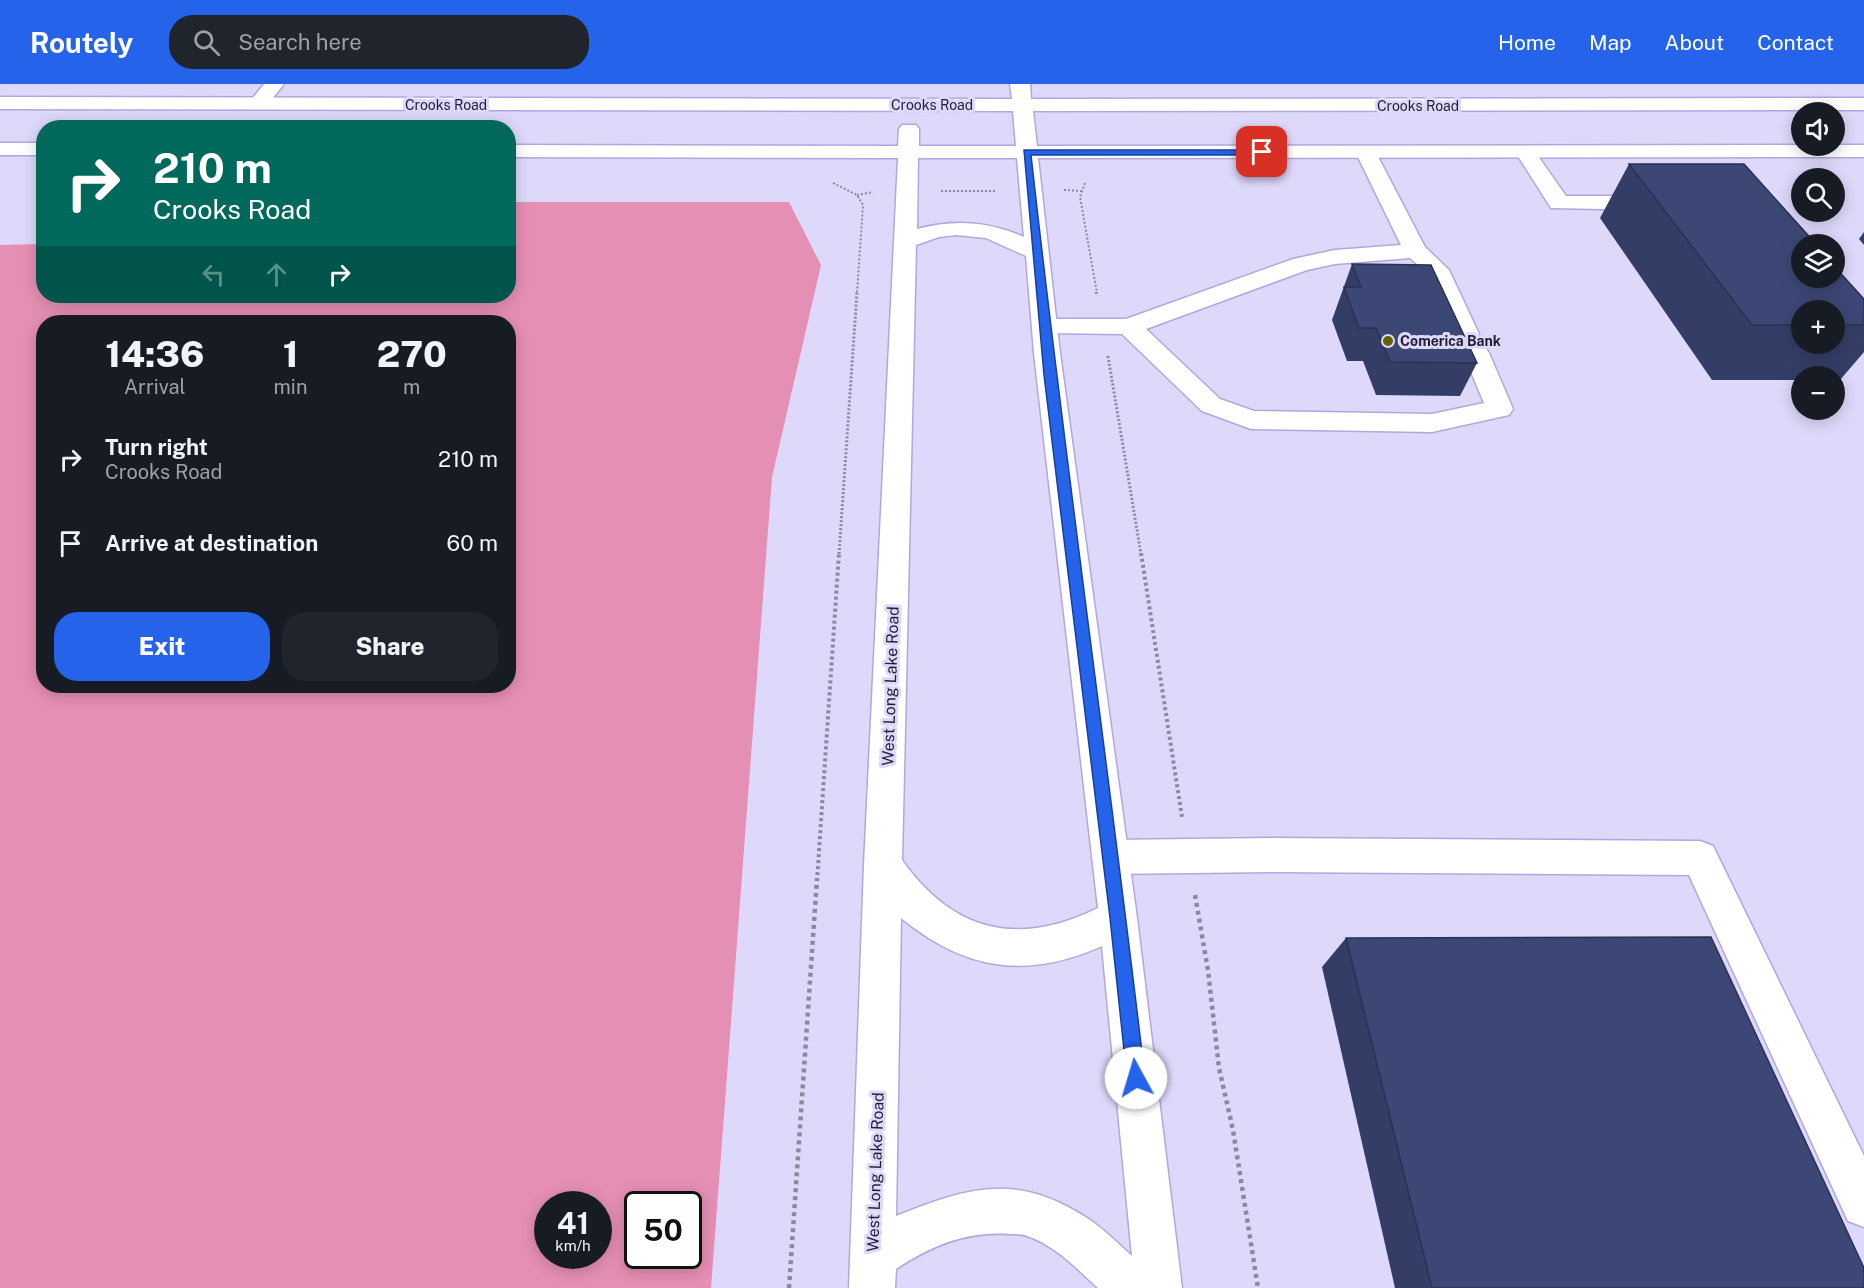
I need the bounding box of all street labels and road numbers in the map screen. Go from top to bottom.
street label: Crooks Road [405,97,487,113]
street label: Crooks Road [891,97,973,113]
street label: Crooks Road [1377,98,1459,114]
street label: West Long Lake Road [878,606,903,766]
street label: West Long Lake Road [863,1092,888,1252]

